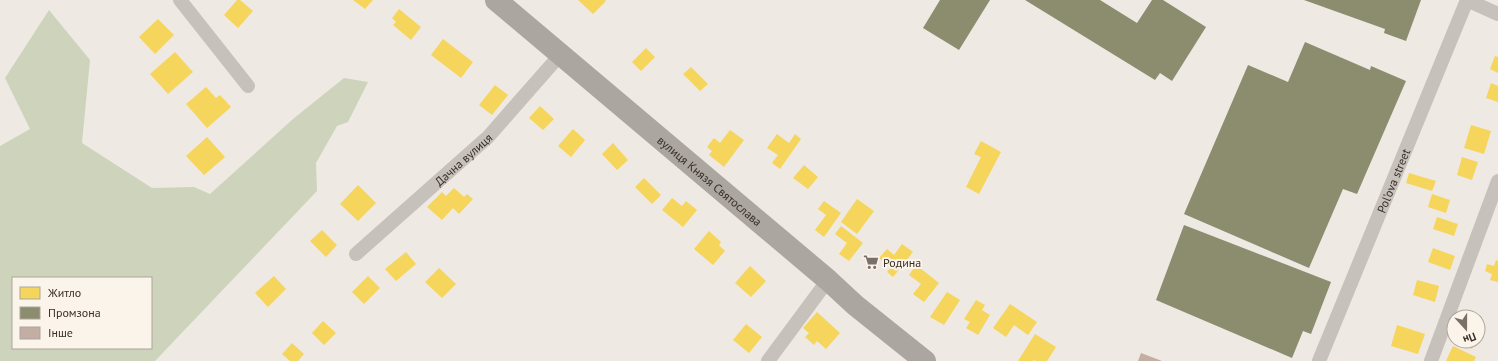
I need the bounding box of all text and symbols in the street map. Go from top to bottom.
street label: Дачна вулиця [431,130,495,189]
street label: вулиця Князя Святослава [655,132,765,229]
street label: Pol’ova street [1373,146,1413,215]
supermarket icon: Родина [862,253,880,271]
place label: Родина [883,255,921,270]
legend [12,277,152,349]
text: Житло [47,285,81,300]
text: Промзона [48,305,101,320]
north arrow [1446,309,1486,349]
text: Інше [48,325,73,340]
text: Пн [1461,329,1478,347]

